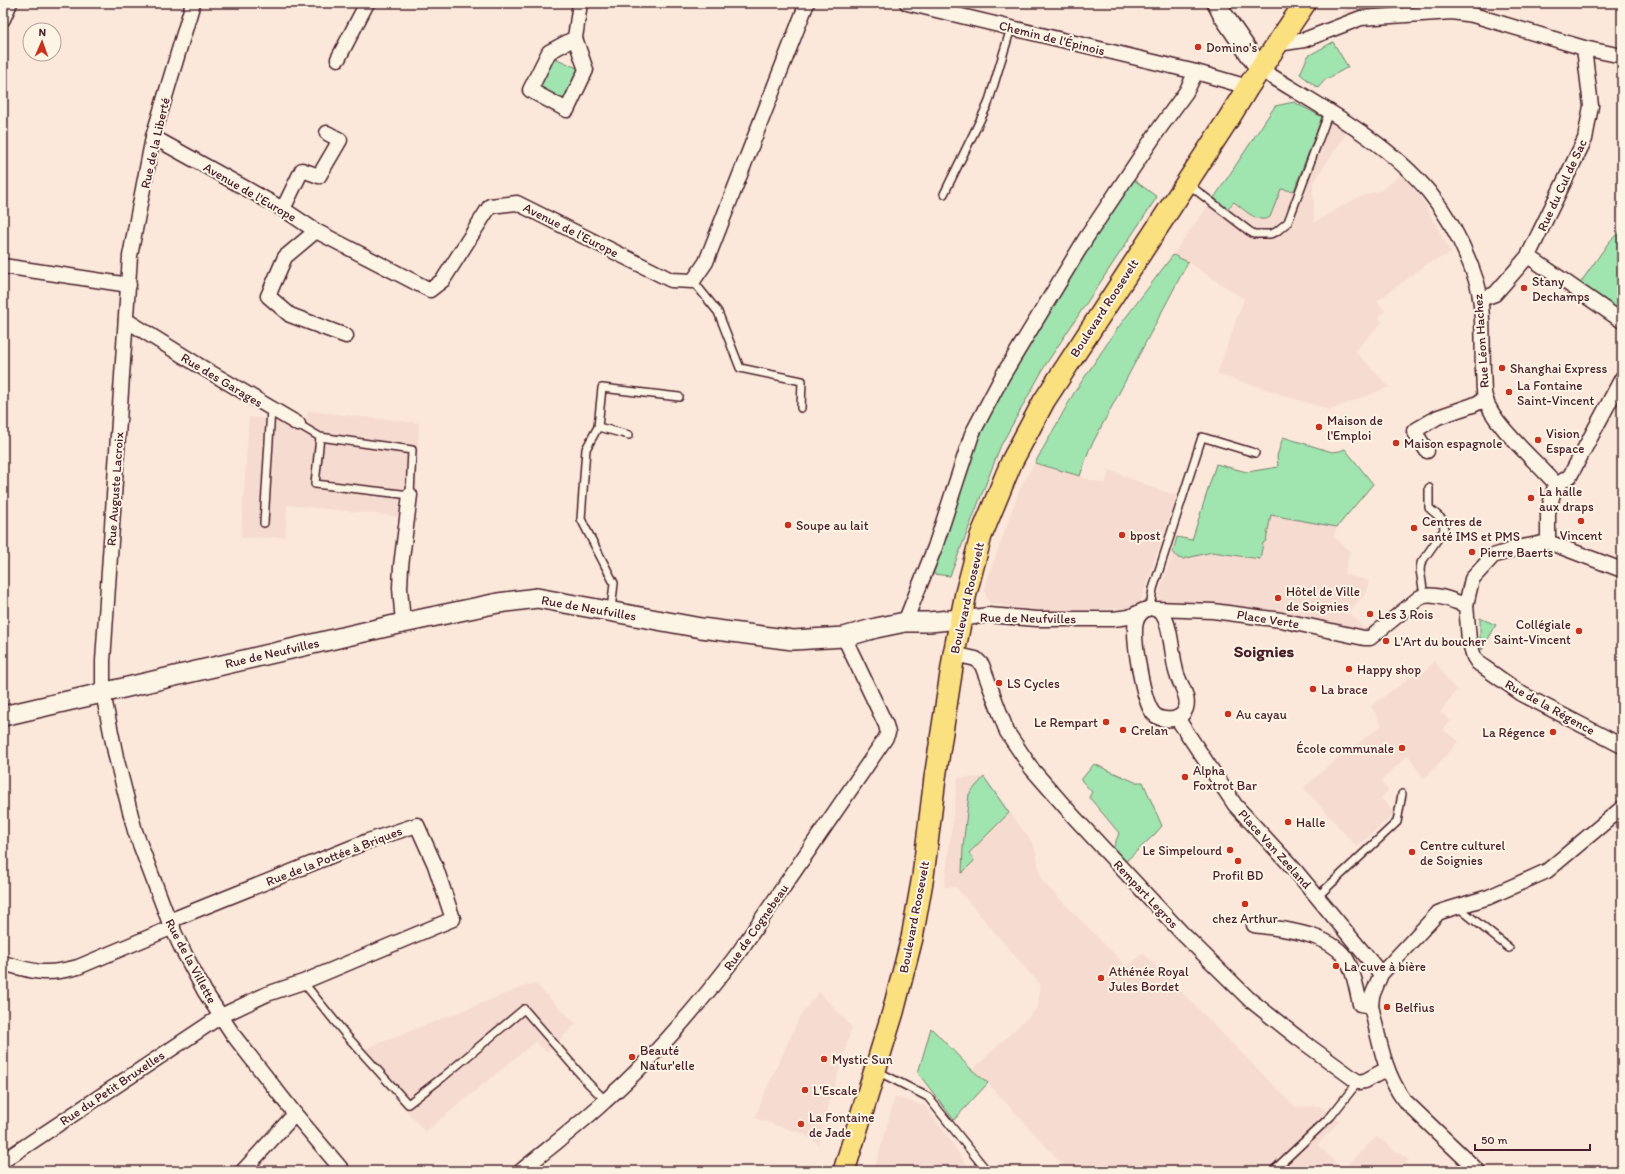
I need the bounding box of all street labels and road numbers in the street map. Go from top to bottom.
street label: Chemin de l'Épinois [998,18,1107,58]
street label: Rue de la Liberté [137,96,173,190]
street label: Rue du Cul de Sac [1534,137,1590,233]
street label: Avenue de l'Europe [201,159,299,225]
street label: Avenue de l'Europe [521,200,621,260]
street label: Boulevard Roosevelt [1067,256,1141,360]
street label: Rue Léon Hachez [1470,293,1492,389]
street label: Rue des Garages [179,350,266,410]
street label: Rue Auguste Lacroix [104,431,126,546]
street label: Boulevard Roosevelt [947,541,987,655]
street label: Rue de Neufvilles [540,592,638,624]
street label: Place Verte [1236,607,1300,631]
street label: Rue de Neufvilles [980,610,1076,626]
street label: Rue de Neufvilles [223,635,321,671]
street label: Rue de la Régence [1503,676,1597,738]
street label: Place Van Zeeland [1235,806,1315,892]
street label: Rue de la Pottée à Briques [264,823,405,889]
street label: Rempart Legros [1111,857,1182,931]
street label: Boulevard Roosevelt [896,860,932,974]
street label: Rue de Cognebeau [720,881,792,973]
street label: Rue de la Villette [162,916,220,1006]
street label: Rue du Petit Bruxelles [57,1047,167,1129]

